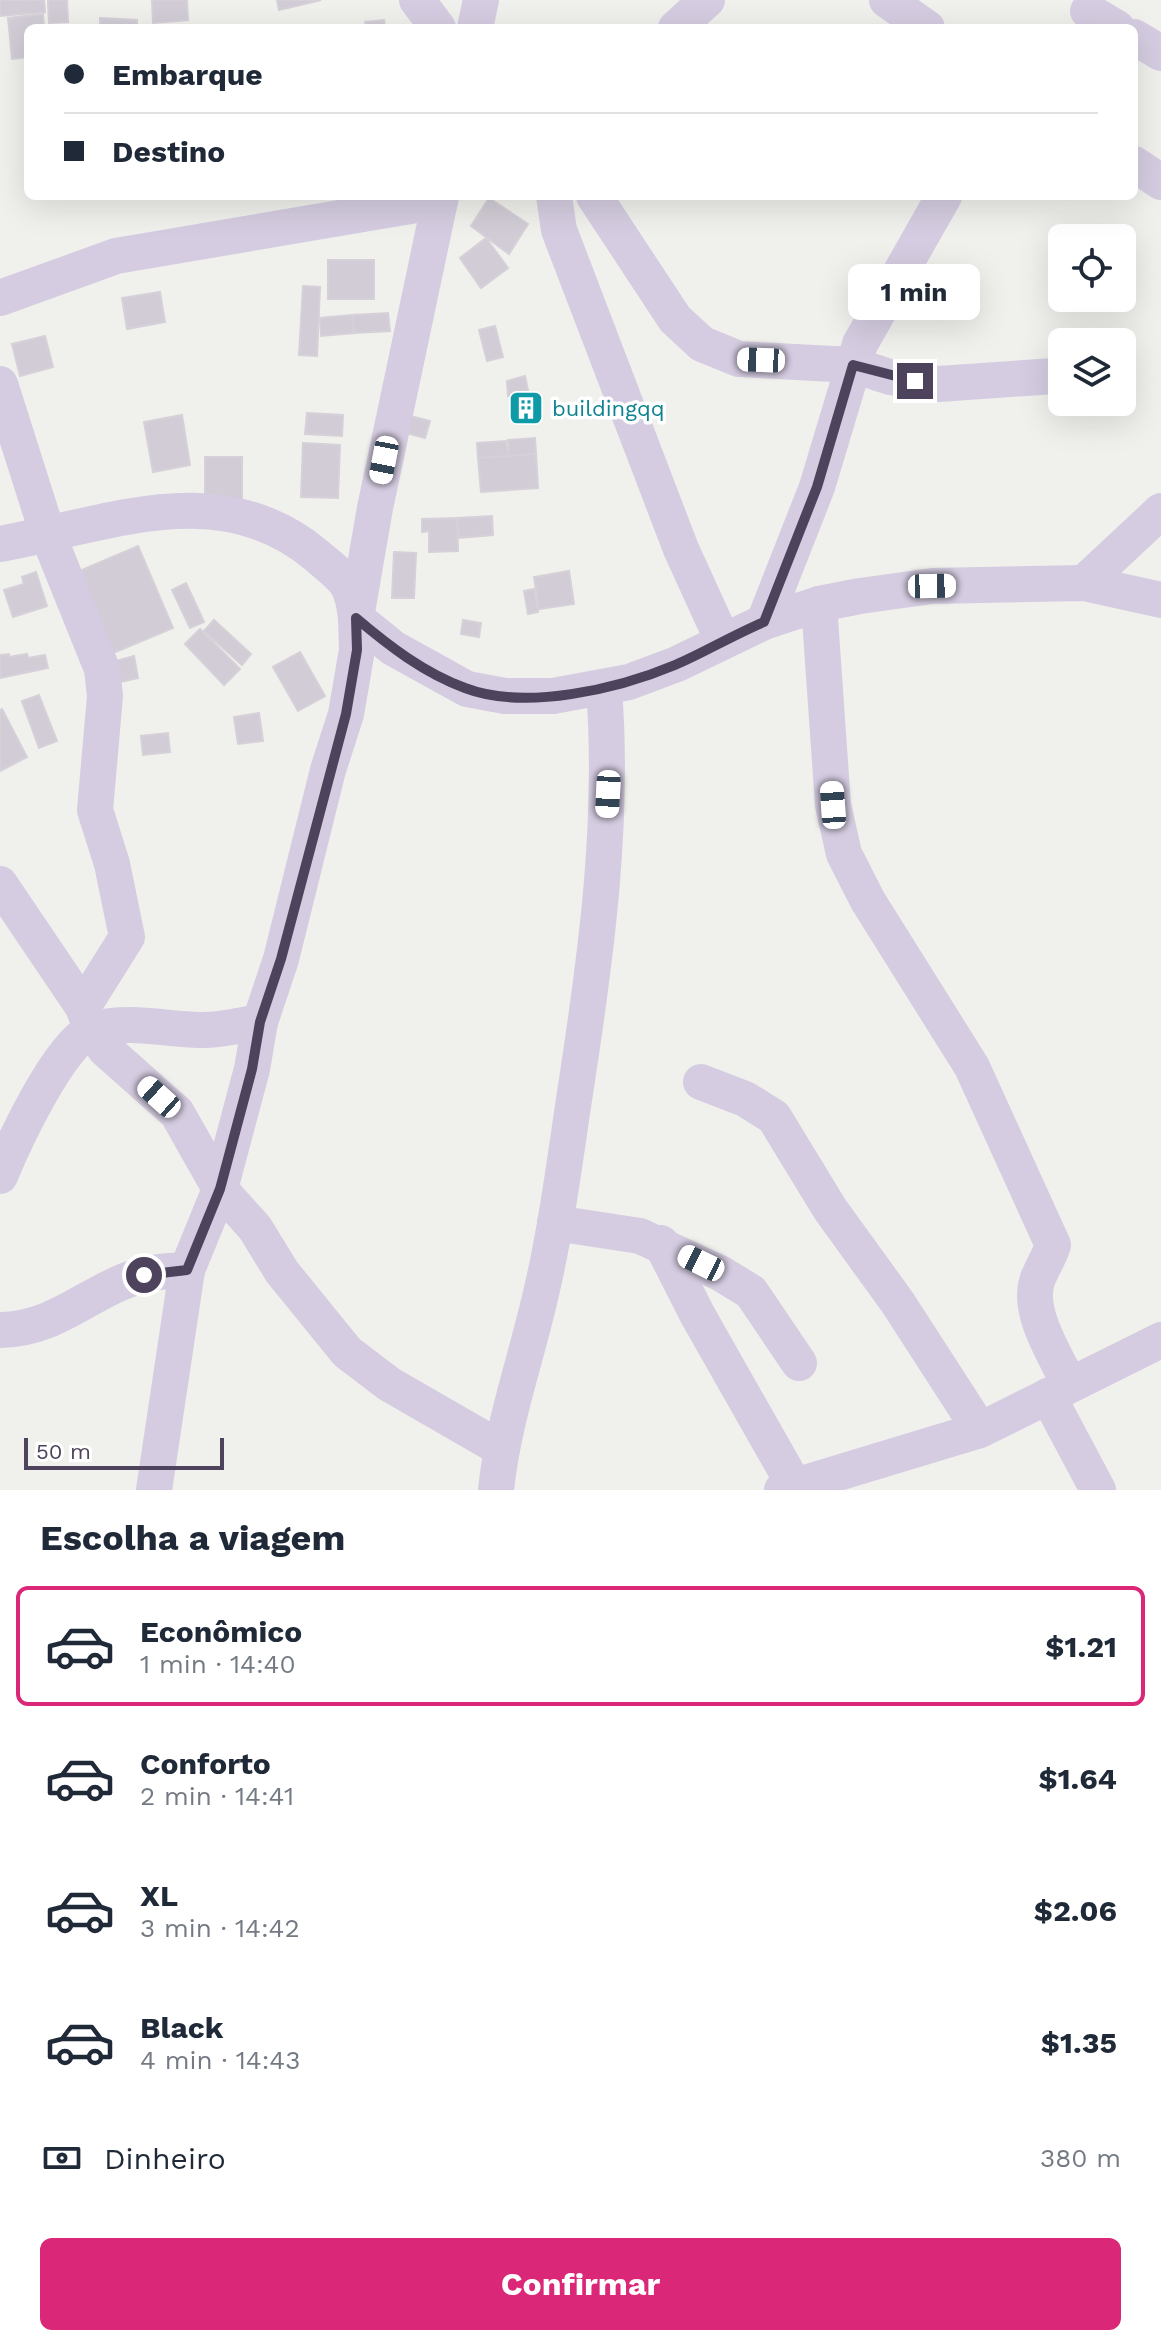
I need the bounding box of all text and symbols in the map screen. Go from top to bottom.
text: Embarque [112,57,263,92]
text: Destino [112,134,225,169]
map controls [1048,224,1136,416]
button: locate [1048,224,1136,312]
callout: 1 min [849,265,981,321]
text: 1 min [881,277,947,307]
button: layers [1048,328,1136,416]
car [737,347,785,373]
route end [897,363,933,399]
building icon: buildingqq [507,389,545,427]
place label: buildingqq [552,396,665,421]
car [368,434,400,486]
car [908,574,956,598]
car [595,769,621,819]
car [819,780,847,830]
car [133,1072,185,1122]
car [674,1242,728,1284]
route start [126,1257,162,1293]
scale bar [24,1434,224,1470]
text: 50 m [36,1439,91,1464]
text: Escolha a viagem [40,1517,345,1559]
icon: car [44,1610,116,1682]
text: Econômico [140,1614,302,1649]
text: $1.21 [1045,1629,1117,1664]
text: 1 min · 14:40 [140,1649,296,1679]
icon: car [44,1742,116,1814]
text: Conforto [140,1746,271,1781]
text: $1.64 [1038,1761,1117,1796]
text: 2 min · 14:41 [140,1781,294,1811]
icon: car [44,1874,116,1946]
text: XL [140,1878,178,1913]
text: $2.06 [1034,1893,1117,1928]
text: 3 min · 14:42 [140,1913,300,1943]
icon: car [44,2006,116,2078]
text: Black [140,2010,224,2045]
text: $1.35 [1041,2025,1117,2060]
text: 4 min · 14:43 [140,2045,300,2075]
icon: cash [40,2136,84,2180]
text: Dinheiro [104,2141,226,2176]
text: 380 m [1040,2143,1121,2173]
button: Confirmar [40,2238,1121,2330]

